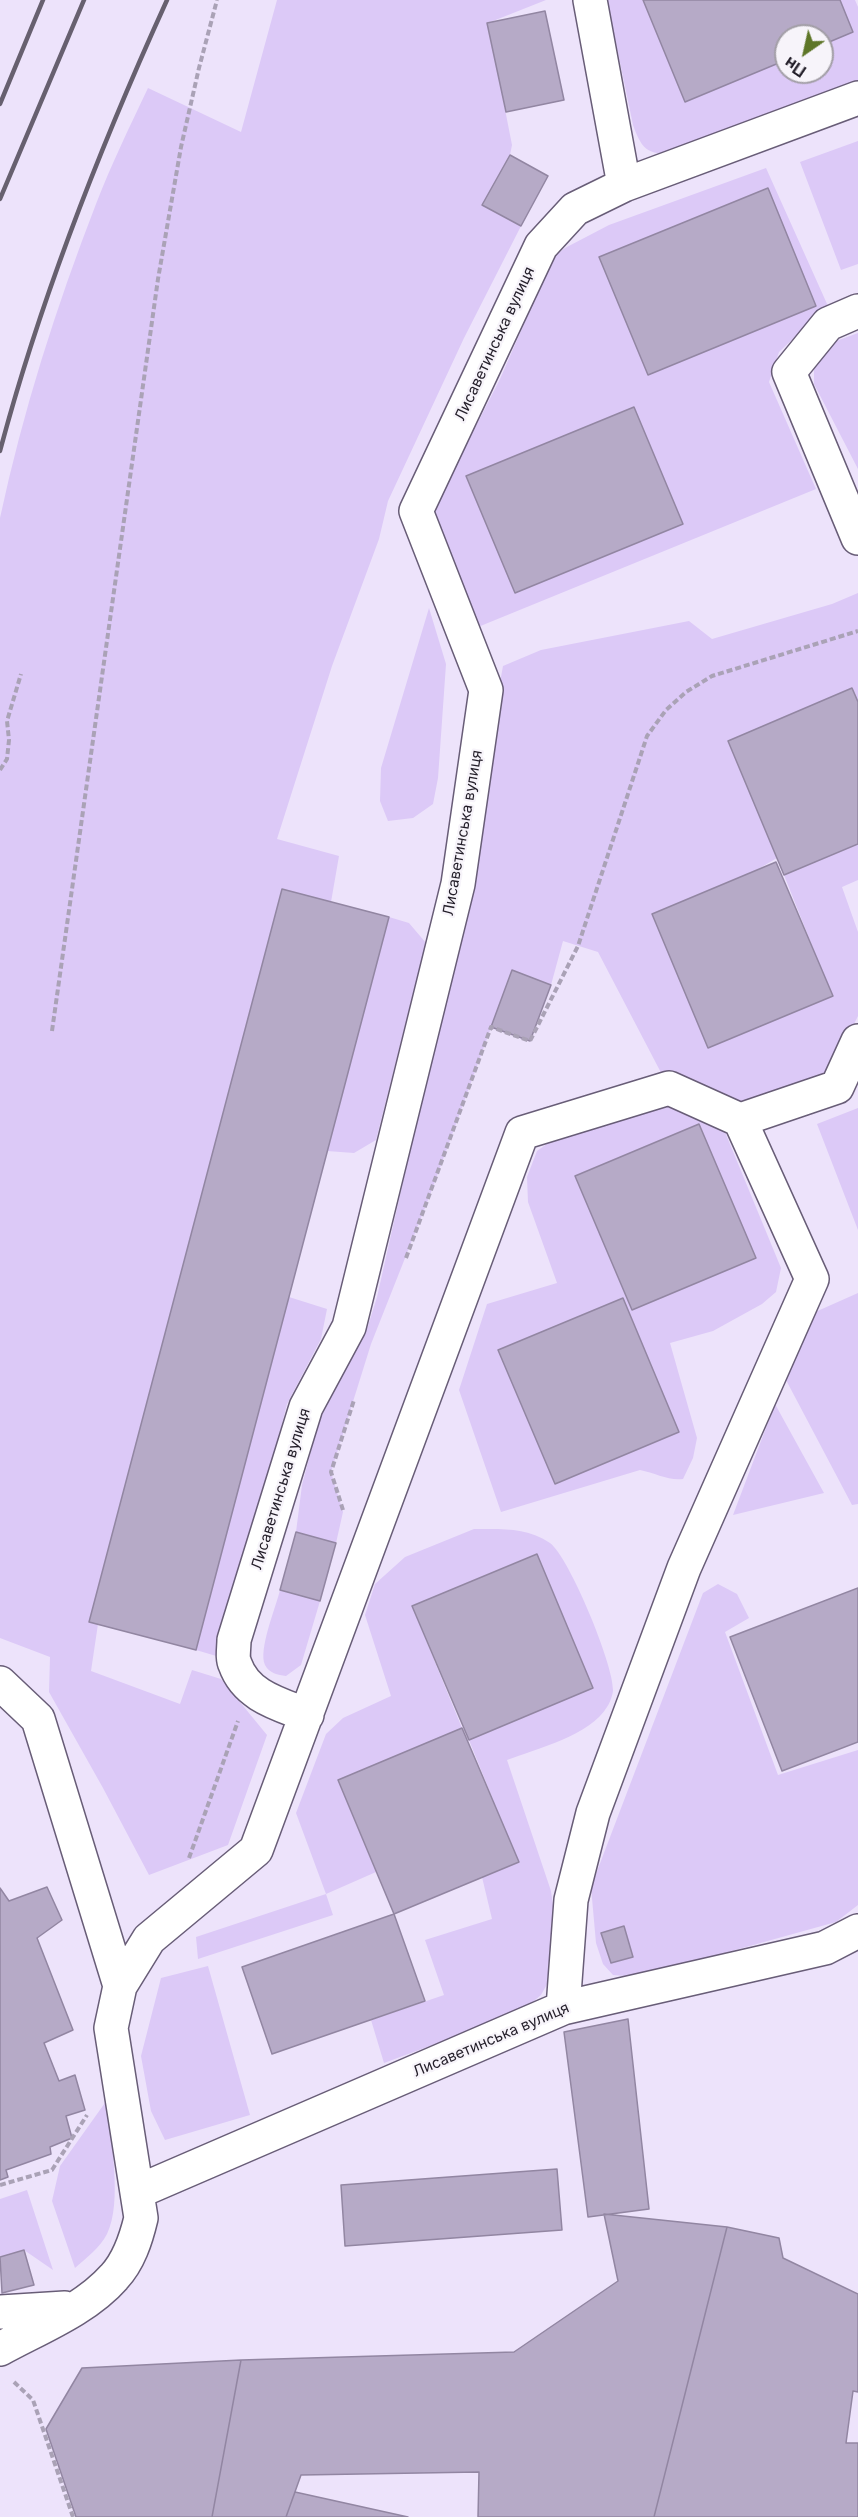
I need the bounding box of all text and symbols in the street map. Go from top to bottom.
north arrow [774,24,834,84]
text: Пн [780,53,810,82]
street label: Лисаветинська вулиця [451,264,539,424]
street label: Лисаветинська вулиця [440,749,486,917]
street label: Лисаветинська вулиця [248,1406,314,1572]
street label: Лисаветинська вулиця [410,1999,572,2081]

